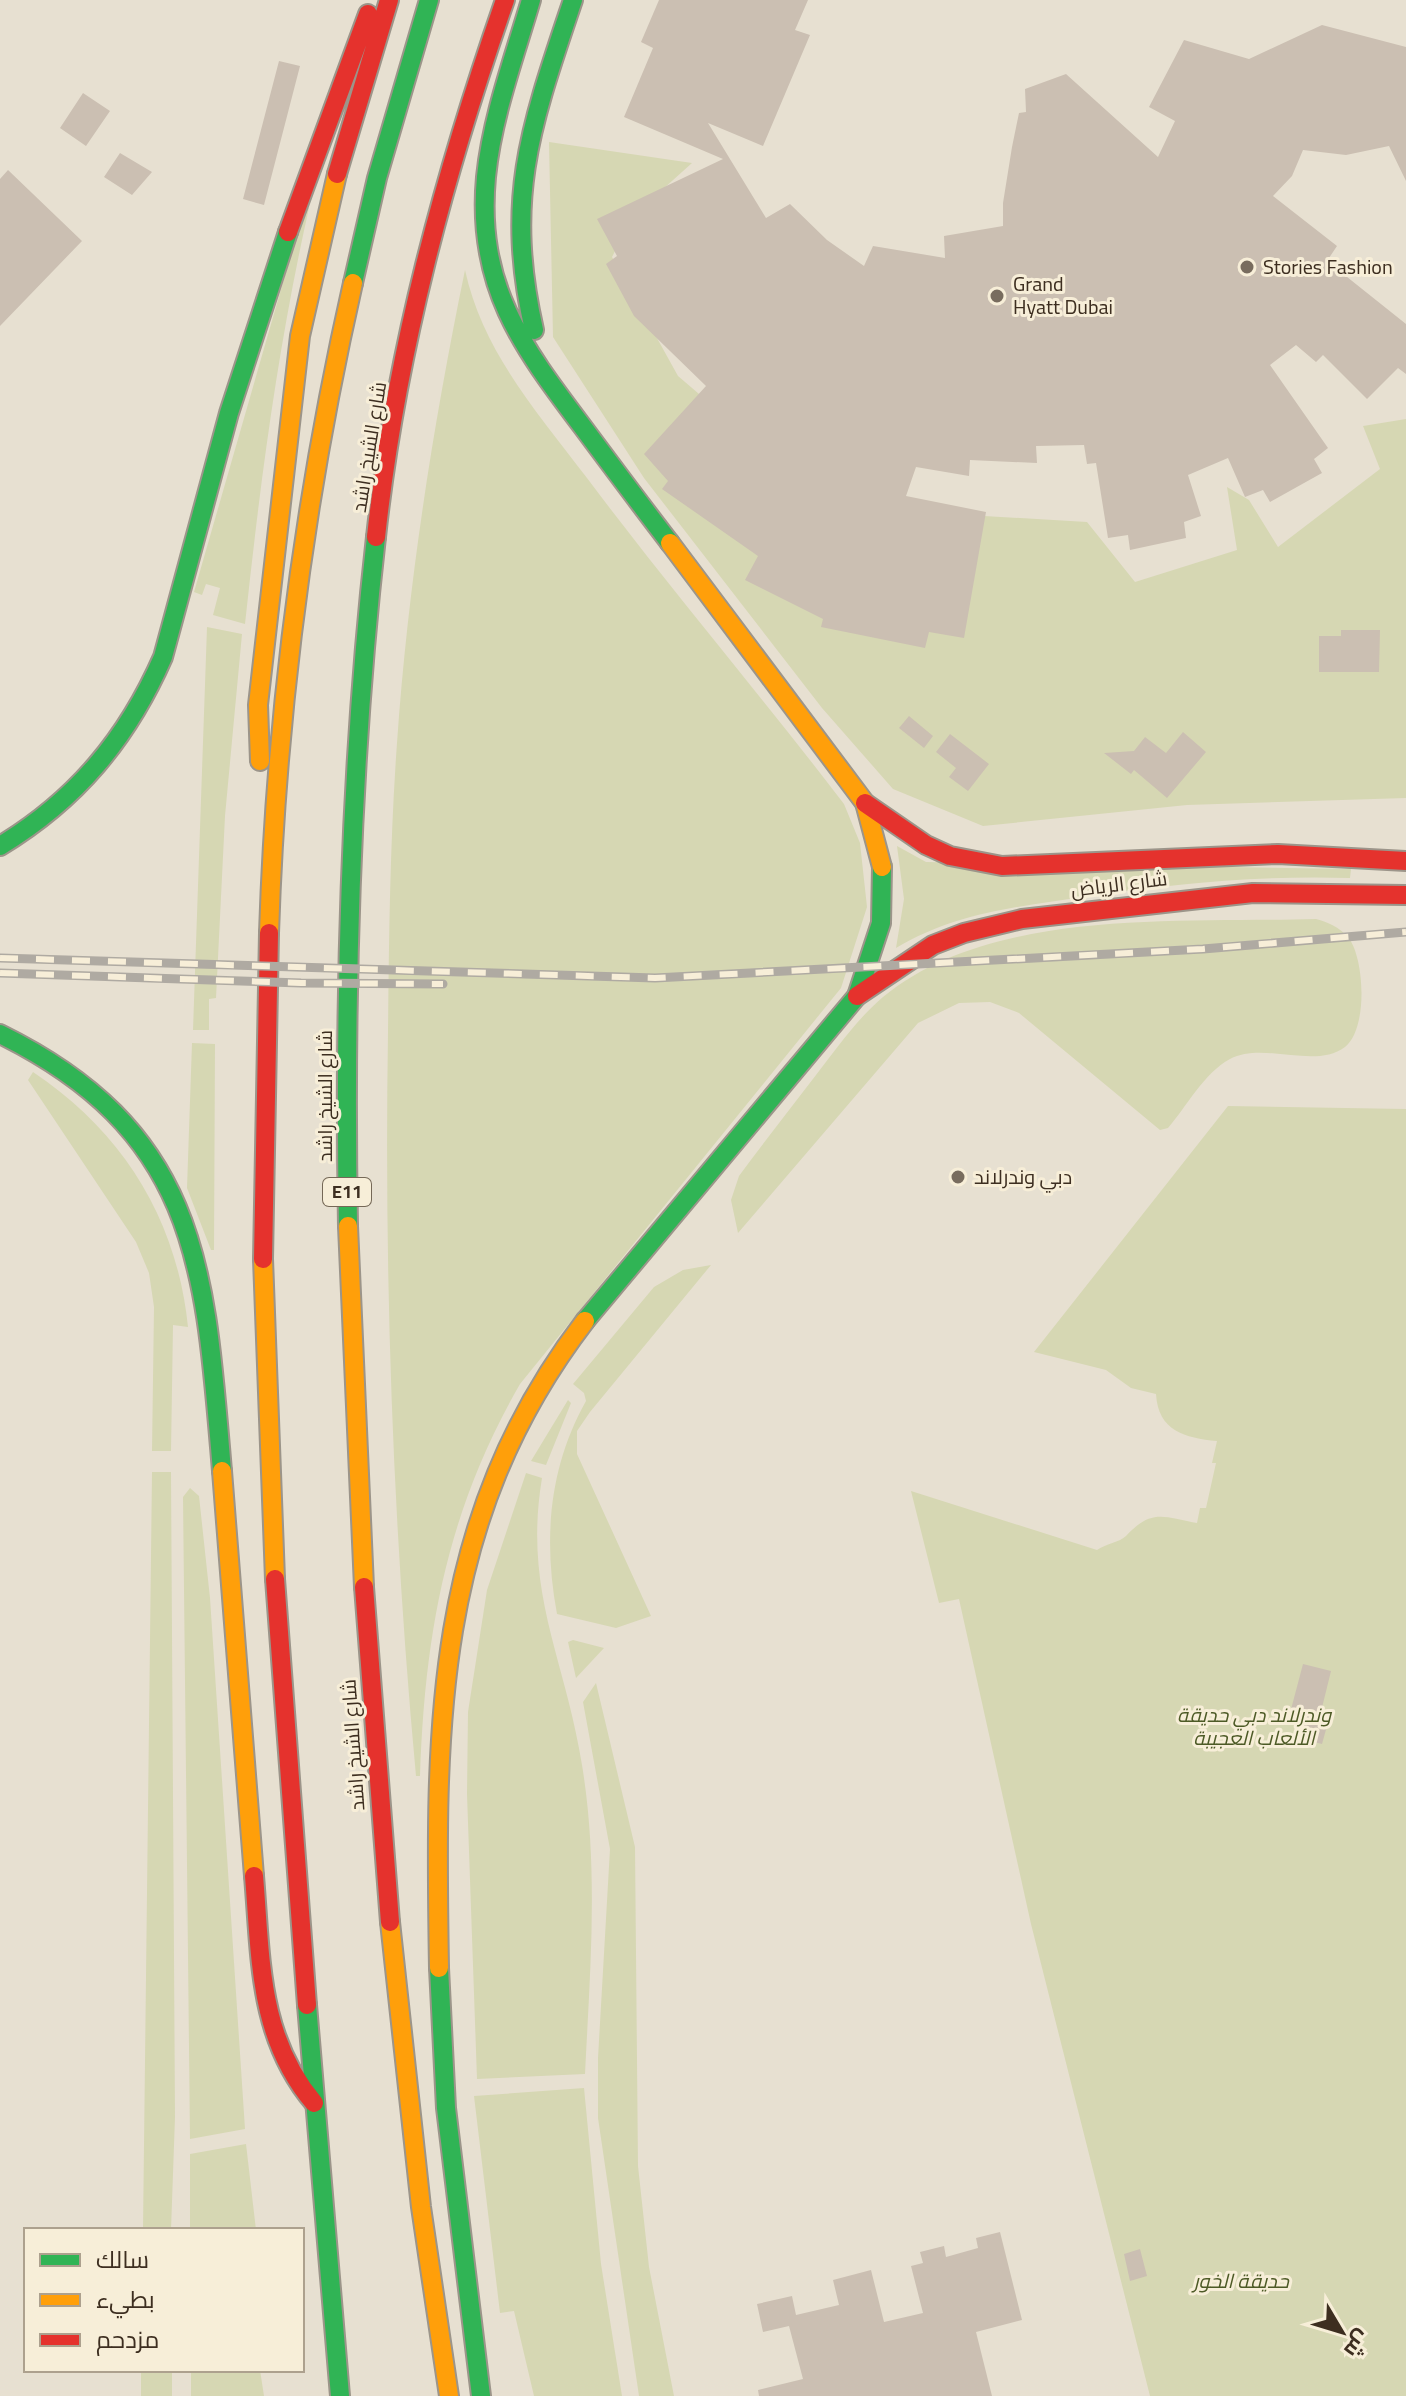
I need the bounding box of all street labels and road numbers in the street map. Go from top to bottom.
street label: شارع الشيخ راشد [340,379,397,515]
street label: شارع الرياض [1069,859,1169,908]
street label: شارع الشيخ راشد [306,1030,343,1162]
road number: E11 [323,1178,371,1206]
street label: شارع الشيخ راشد [329,1678,376,1812]

